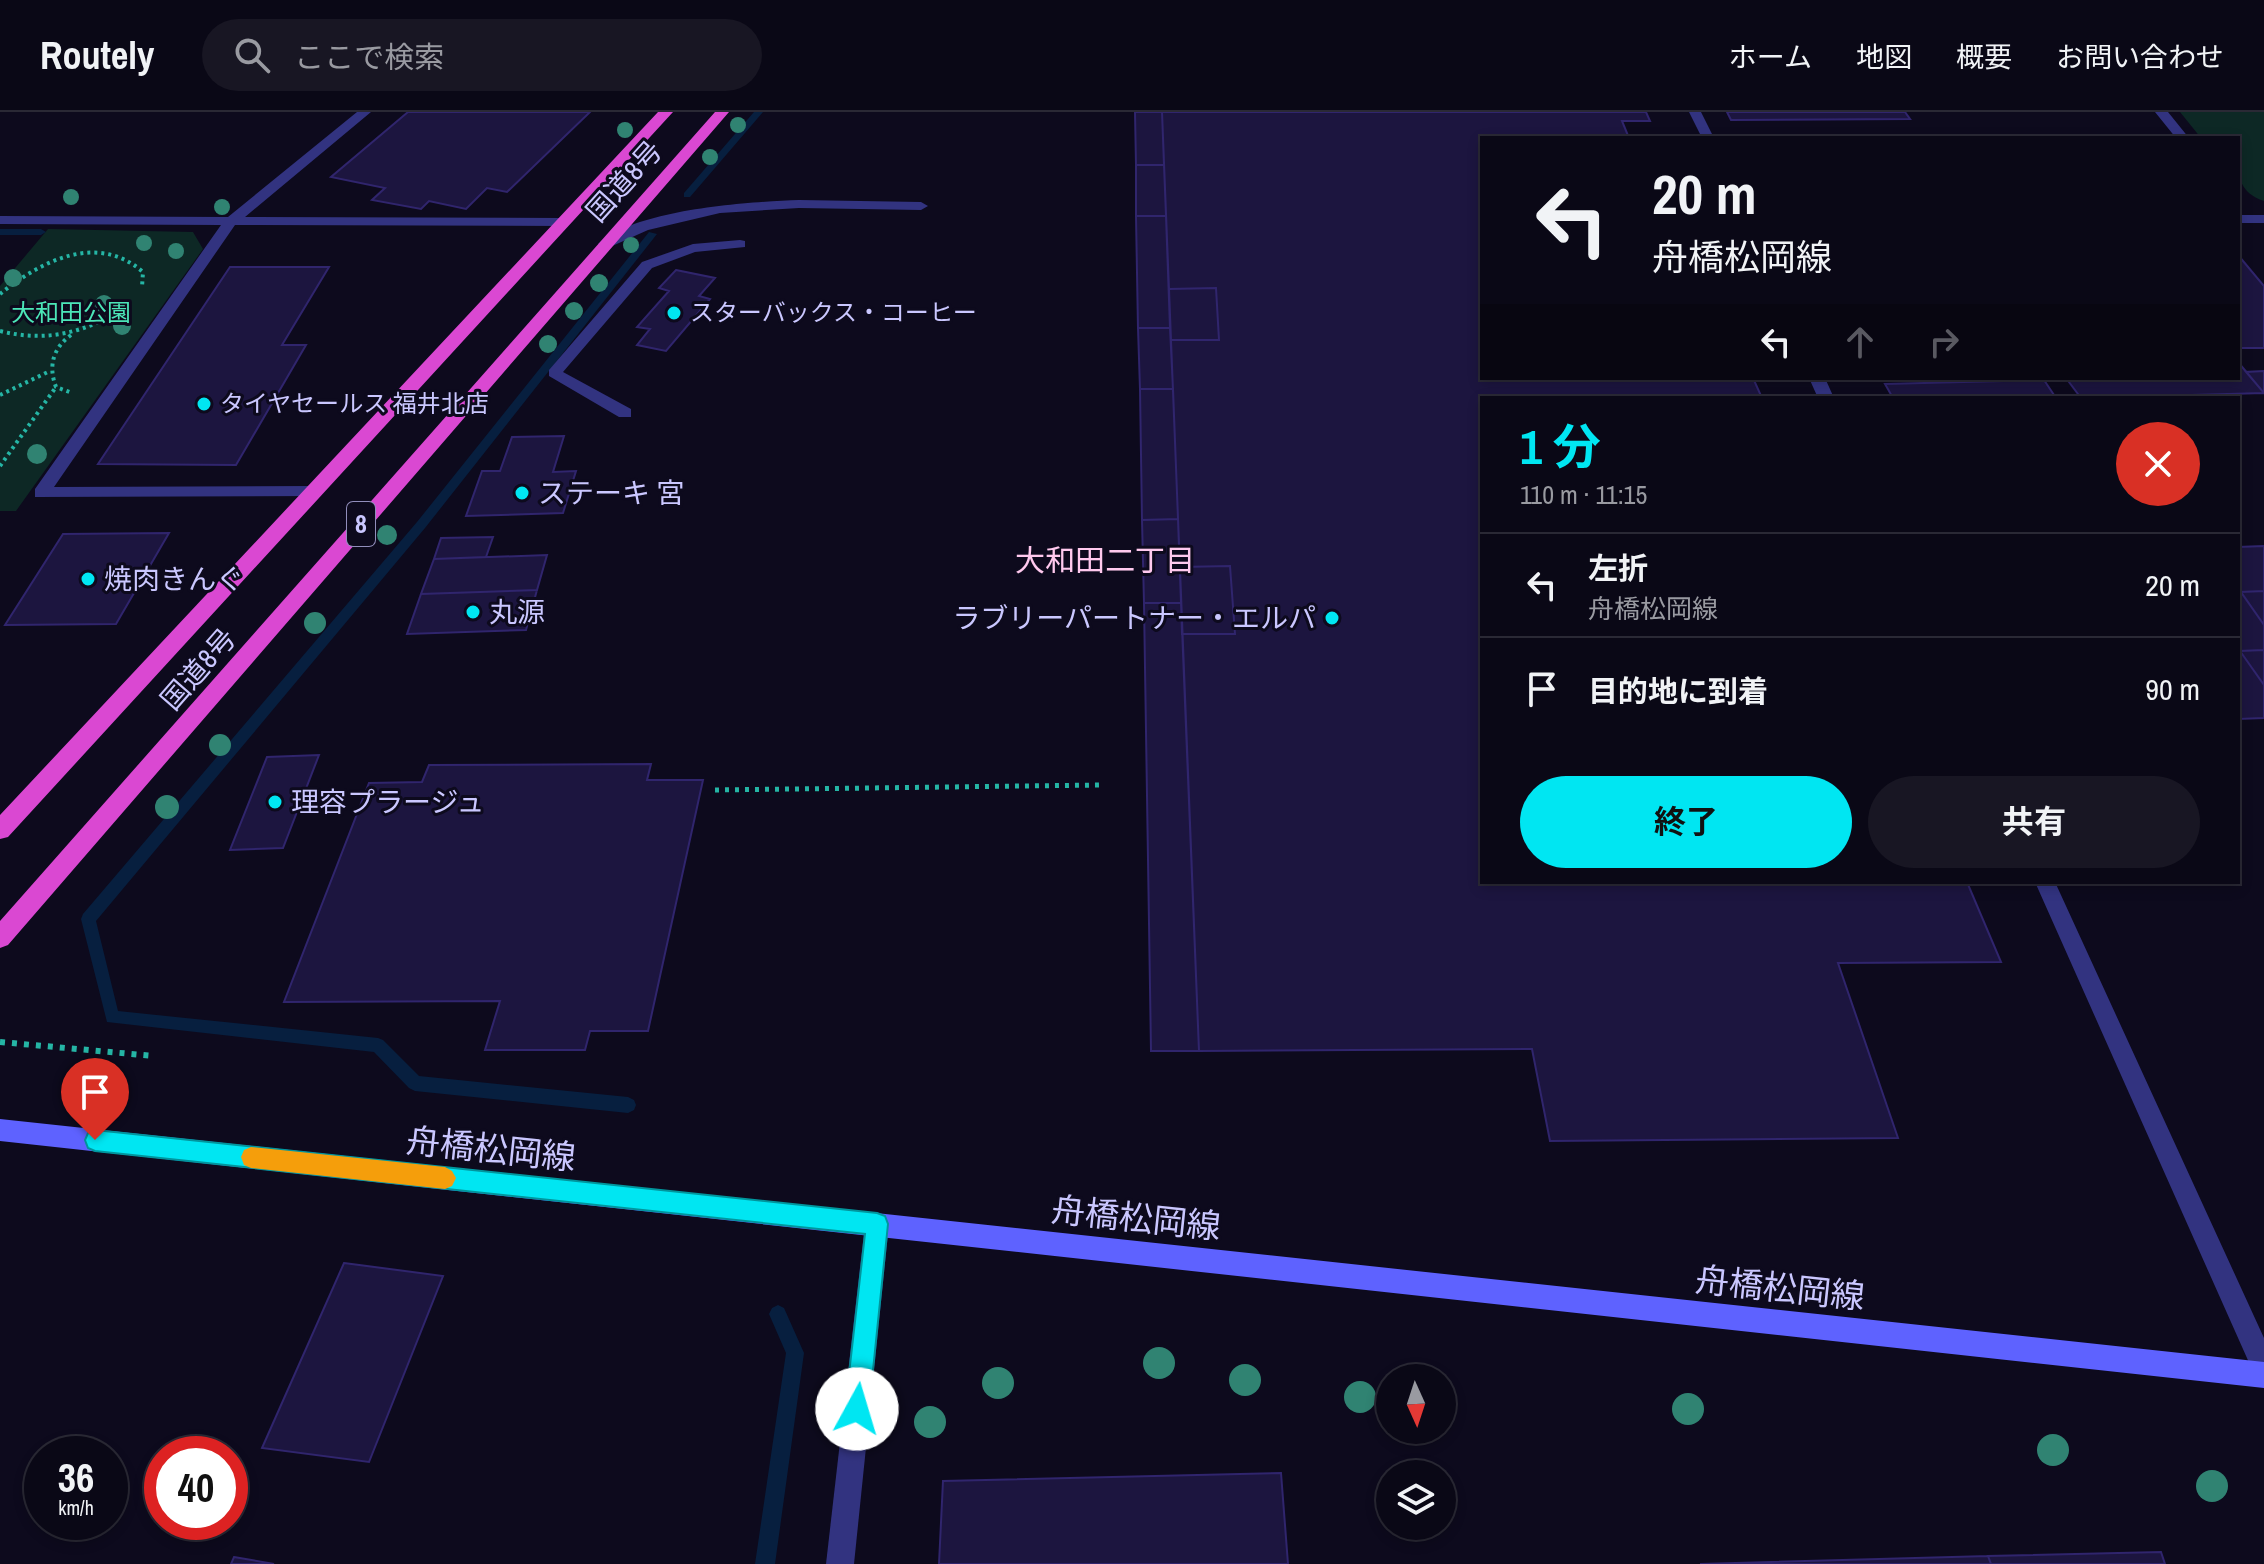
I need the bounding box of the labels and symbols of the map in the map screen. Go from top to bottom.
street label: 国道8号 [578,132,670,230]
park label: 大和田公園 [11,296,131,328]
place label: スターバックス・コーヒー [690,296,977,328]
marker: スターバックス・コーヒー [665,304,683,322]
place label: タイヤセールス 福井北店 [220,387,489,419]
marker: タイヤセールス 福井北店 [195,395,213,413]
place label: ステーキ 宮 [538,474,684,512]
marker: ステーキ 宮 [513,484,531,502]
road number: 8 [347,502,375,546]
district label: 大和田二丁目 [1015,540,1195,580]
place label: 焼肉きんぐ [104,560,244,598]
marker: 焼肉きんぐ [79,570,97,588]
place label: 丸源 [489,593,545,631]
place label: ラブリーパートナー・エルパ [952,599,1316,637]
marker: 丸源 [464,603,482,621]
marker: ラブリーパートナー・エルパ [1323,609,1341,627]
street label: 国道8号 [152,620,244,718]
place label: 理容プラージュ [291,783,484,821]
marker: 理容プラージュ [266,793,284,811]
pin [61,1058,129,1140]
street label: 舟橋松岡線 [404,1117,578,1181]
street label: 舟橋松岡線 [1049,1186,1223,1250]
street label: 舟橋松岡線 [1693,1256,1867,1320]
north arrow [1376,1364,1456,1444]
position arrow [815,1367,899,1451]
speed limit sign: 40 [144,1436,248,1540]

